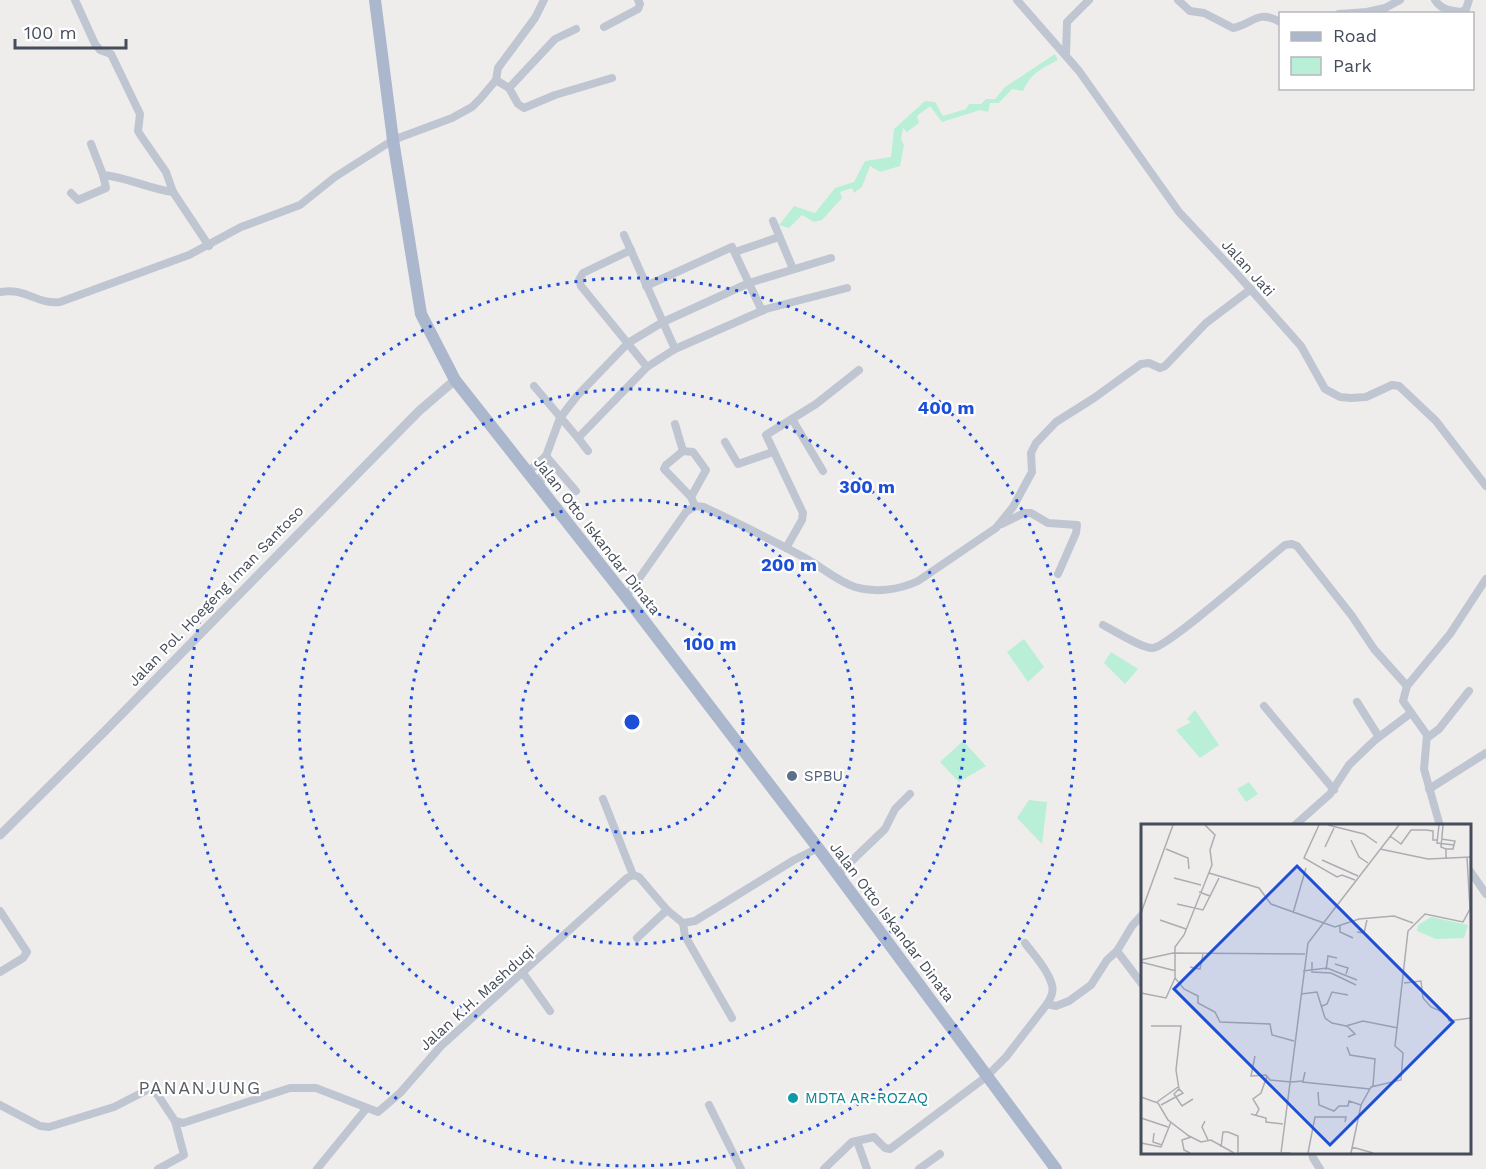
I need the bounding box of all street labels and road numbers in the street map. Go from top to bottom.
street label: Jalan Jati [1218,236,1278,300]
street label: Jalan Otto Iskandar Dinata [530,454,665,619]
street label: Jalan Pol. Hoegeng Iman Santoso [125,502,307,690]
street label: Jalan Otto Iskandar Dinata [826,839,958,1006]
street label: Jalan K.H. Mashduqi [416,942,538,1054]

